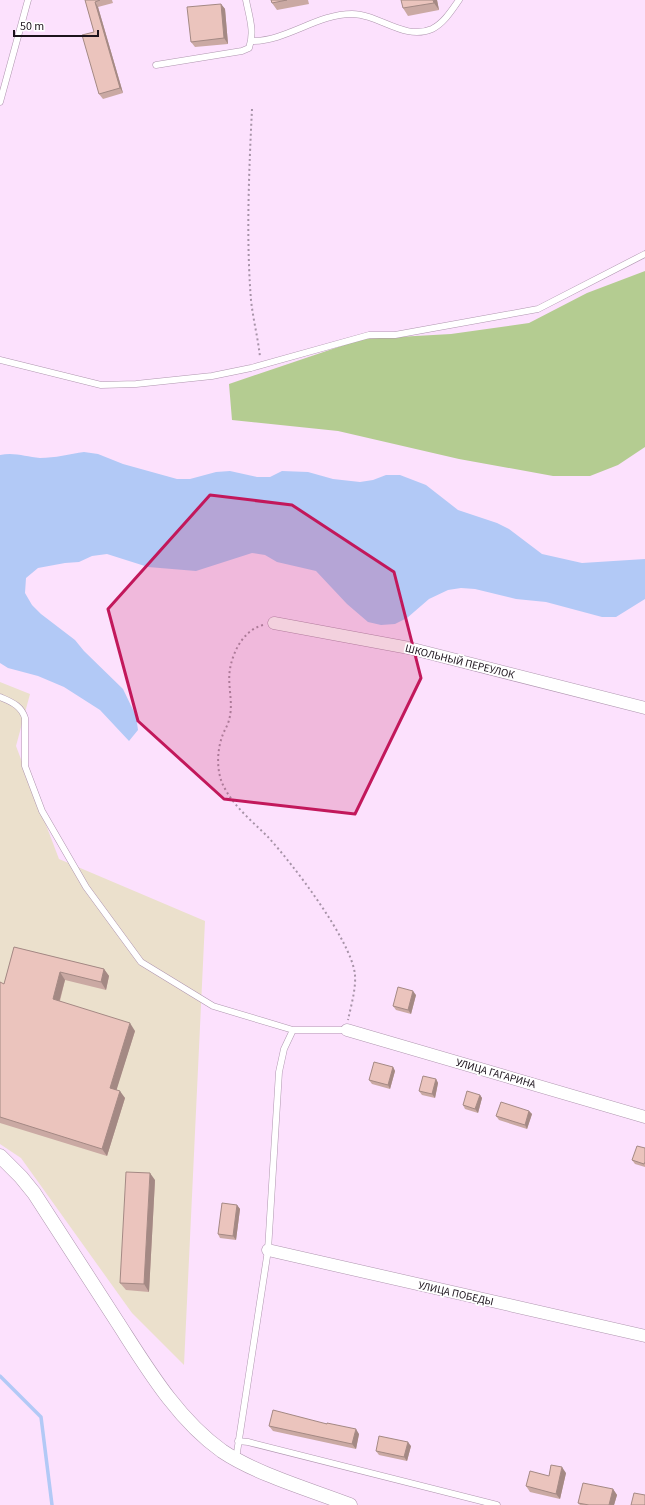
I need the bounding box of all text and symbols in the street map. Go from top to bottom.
scale bar [14,12,98,38]
text: 50 m [20,18,44,35]
street label: ШКОЛЬНЫЙ ПЕРЕУЛОК [404,641,517,682]
street label: УЛИЦА ГАГАРИНА [454,1055,538,1092]
street label: УЛИЦА ПОБЕДЫ [417,1278,495,1309]

